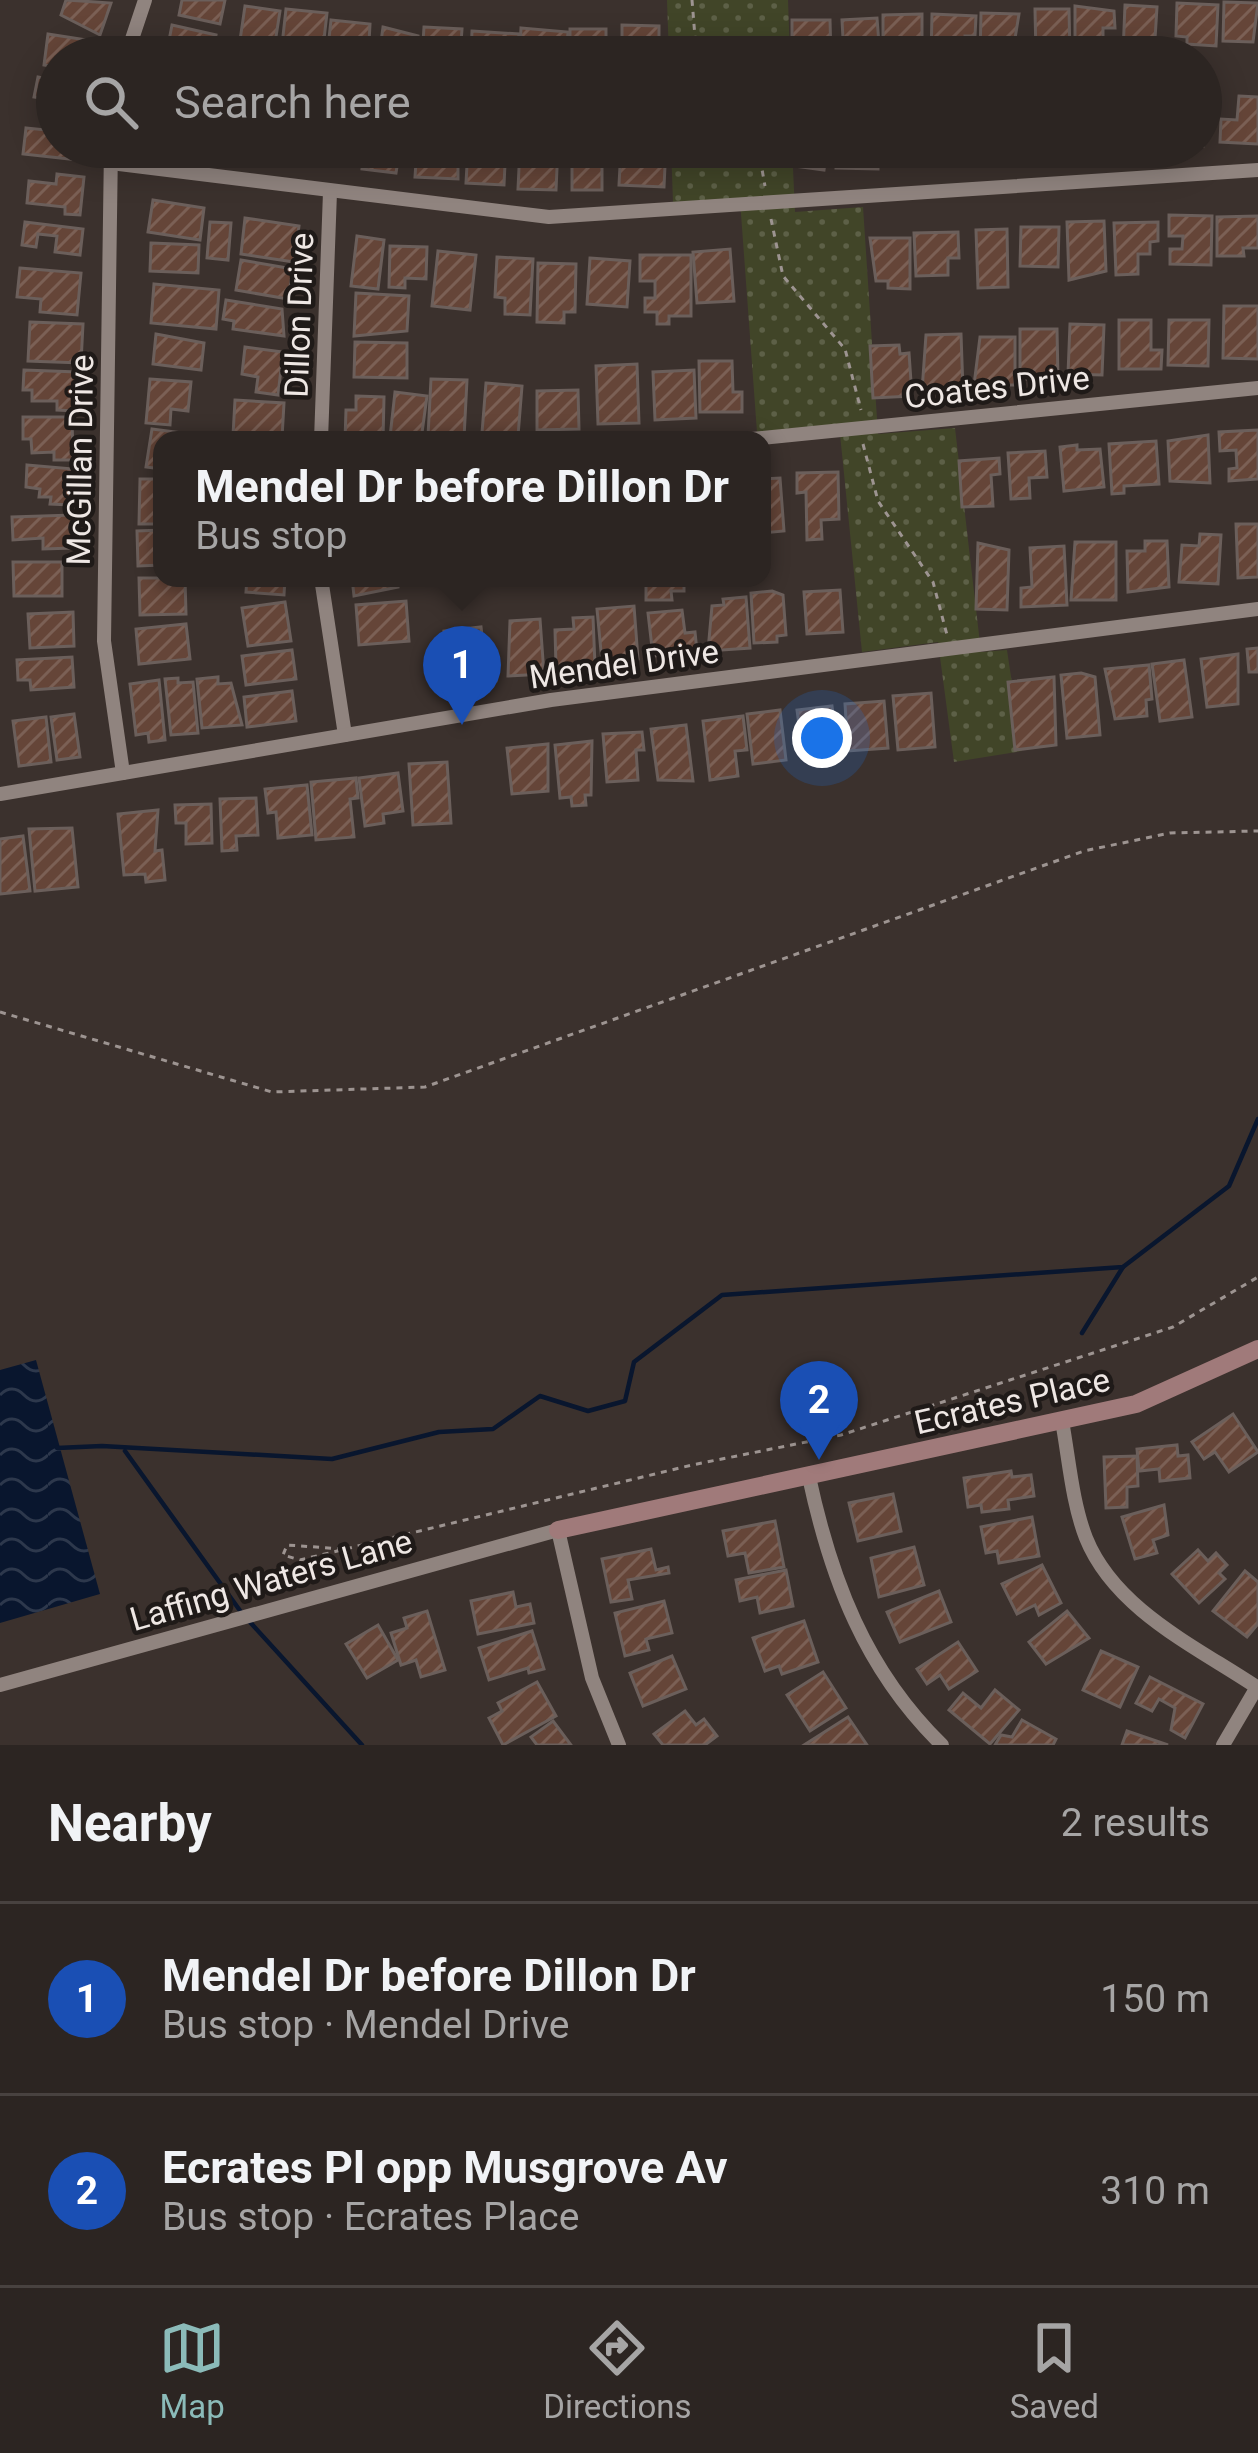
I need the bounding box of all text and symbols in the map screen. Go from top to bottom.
search box [36,36,1222,168]
icon: search [78,69,144,135]
text: Search here [174,76,411,129]
street label: Dillon Drive [277,232,321,398]
street label: McGillan Drive [59,354,101,566]
street label: Coates Drive [903,358,1091,416]
popup [153,431,771,587]
text: Mendel Dr before Dillon Dr [195,460,729,513]
text: Bus stop [195,513,347,559]
pin: 1 [423,626,501,725]
street label: Mendel Drive [527,631,721,697]
your location [792,708,852,768]
street label: Ecrates Place [911,1360,1113,1442]
pin: 2 [780,1361,858,1460]
street label: Laffing Waters Lane [125,1521,417,1639]
text: Nearby [48,1794,212,1853]
text: 2 results [1061,1800,1210,1846]
text: Mendel Dr before Dillon Dr [162,1949,696,2002]
text: 1 [76,1976,98,2022]
text: 150 m [1100,1976,1210,2022]
text: Bus stop · Mendel Drive [162,2002,570,2048]
text: Ecrates Pl opp Musgrove Av [162,2141,728,2194]
text: 2 [76,2168,98,2214]
text: 310 m [1100,2168,1210,2214]
text: Bus stop · Ecrates Place [162,2194,579,2240]
tab: Map [159,2315,225,2426]
tab: Directions [543,2315,692,2426]
tab: Saved [1010,2315,1099,2426]

